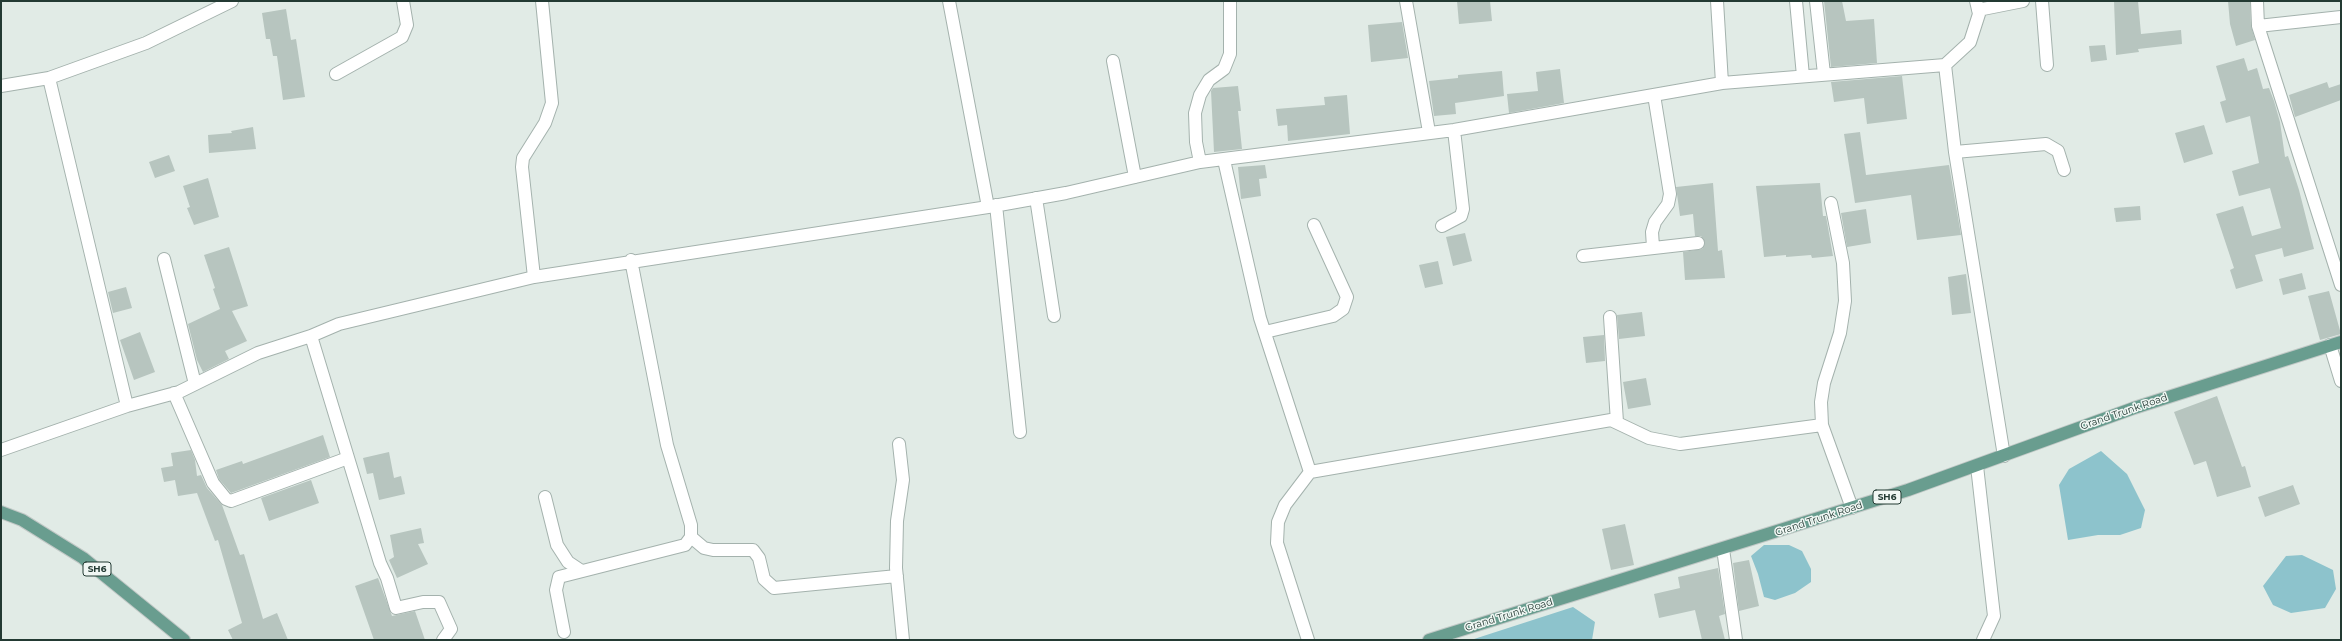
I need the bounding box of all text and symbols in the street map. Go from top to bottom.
street label: Grand Trunk Road [2079,391,2169,433]
road number: SH6 [1873,490,1901,504]
street label: Grand Trunk Road [1774,499,1864,539]
road number: SH6 [83,562,111,576]
street label: Grand Trunk Road [1464,596,1554,634]

